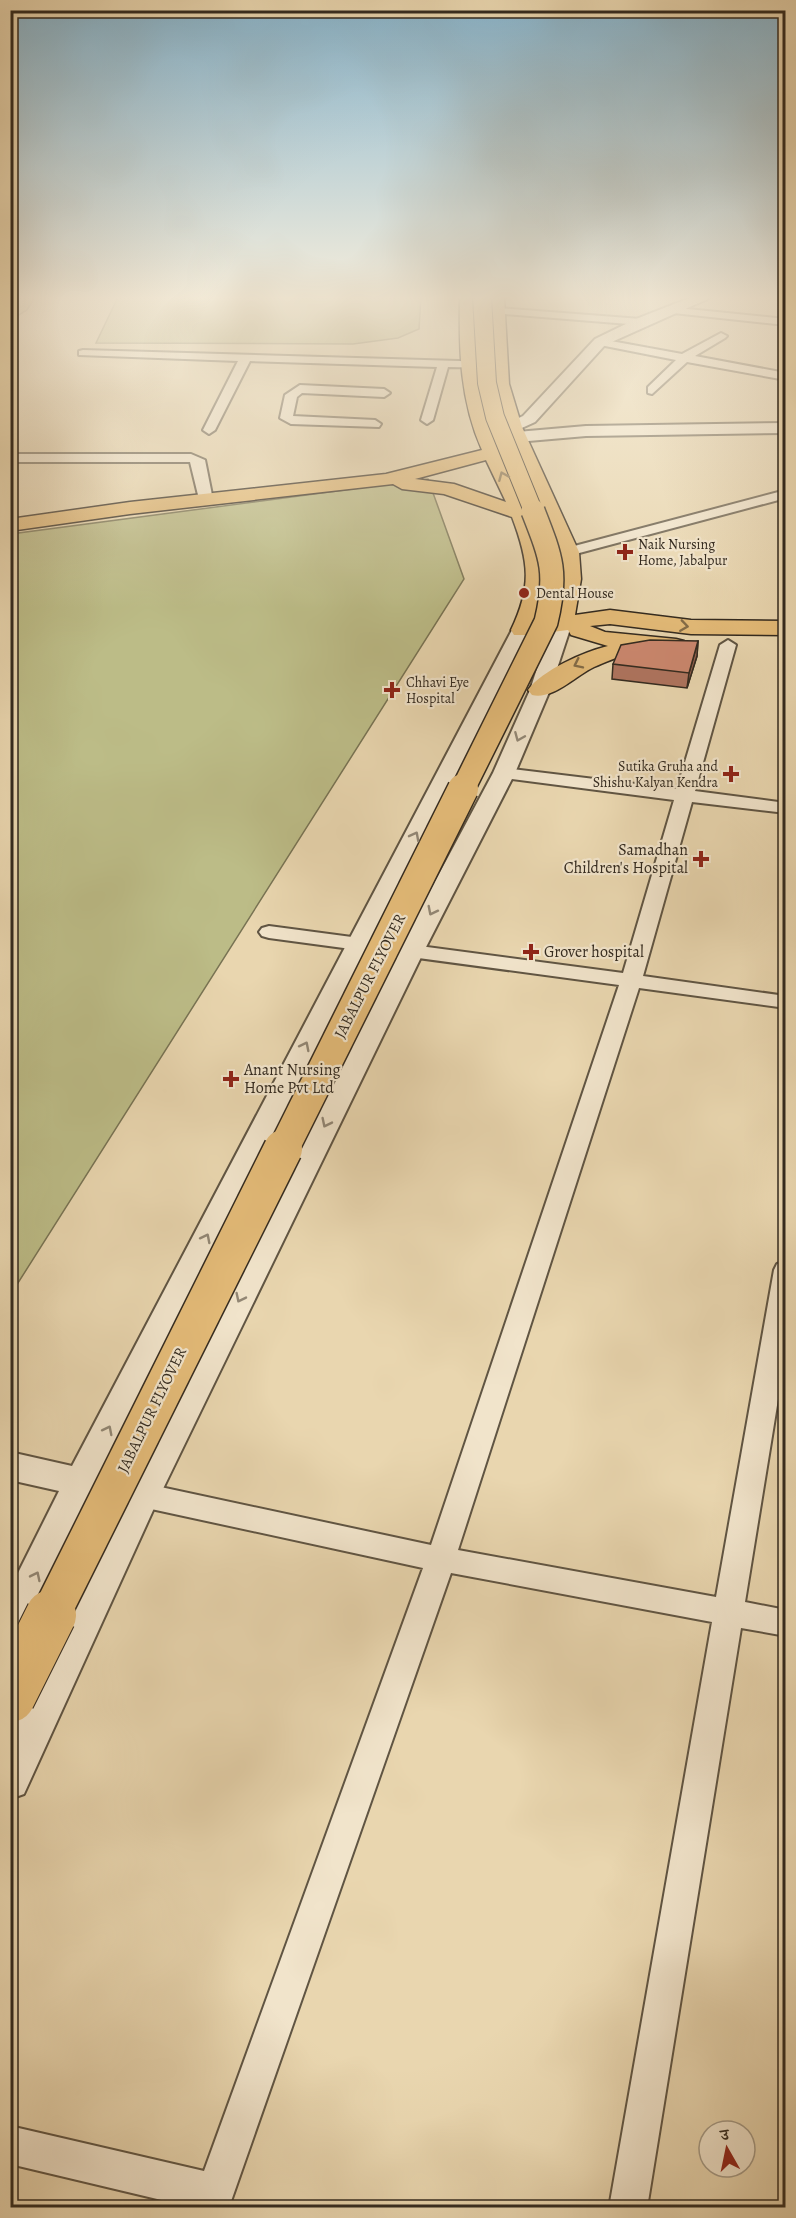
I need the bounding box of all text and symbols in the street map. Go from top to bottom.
one-way arrow [498,471,510,482]
place label: Naik Nursing Home, Jabalpur [638,535,728,570]
marker: Naik Nursing Home, Jabalpur [616,543,634,561]
place label: Dental House [536,584,614,603]
marker: Dental House [517,586,531,600]
one-way arrow [679,619,688,631]
one-way arrow [574,657,585,668]
place label: Chhavi Eye Hospital [406,673,469,708]
marker: Chhavi Eye Hospital [383,681,401,699]
one-way arrow [515,731,527,742]
place label: Sutika Gruha and Shishu Kalyan Kendra [593,757,718,792]
marker: Sutika Gruha and Shishu Kalyan Kendra [722,765,740,783]
one-way arrow [408,832,419,843]
place label: Samadhan Children's Hospital [564,839,688,879]
marker: Samadhan Children's Hospital [692,850,710,868]
one-way arrow [428,905,439,916]
street label: JABALPUR FLYOVER [329,910,411,1042]
place label: Grover hospital [544,941,644,963]
marker: Grover hospital [522,943,540,961]
one-way arrow [298,1042,310,1053]
place label: Anant Nursing Home Pvt Ltd [243,1059,340,1099]
marker: Anant Nursing Home Pvt Ltd [222,1070,240,1088]
one-way arrow [322,1117,334,1128]
one-way arrow [199,1234,211,1245]
one-way arrow [235,1291,247,1302]
street label: JABALPUR FLYOVER [112,1343,192,1477]
one-way arrow [100,1426,112,1437]
one-way arrow [28,1572,40,1583]
north arrow [697,2119,757,2179]
text: उ [718,2123,732,2147]

